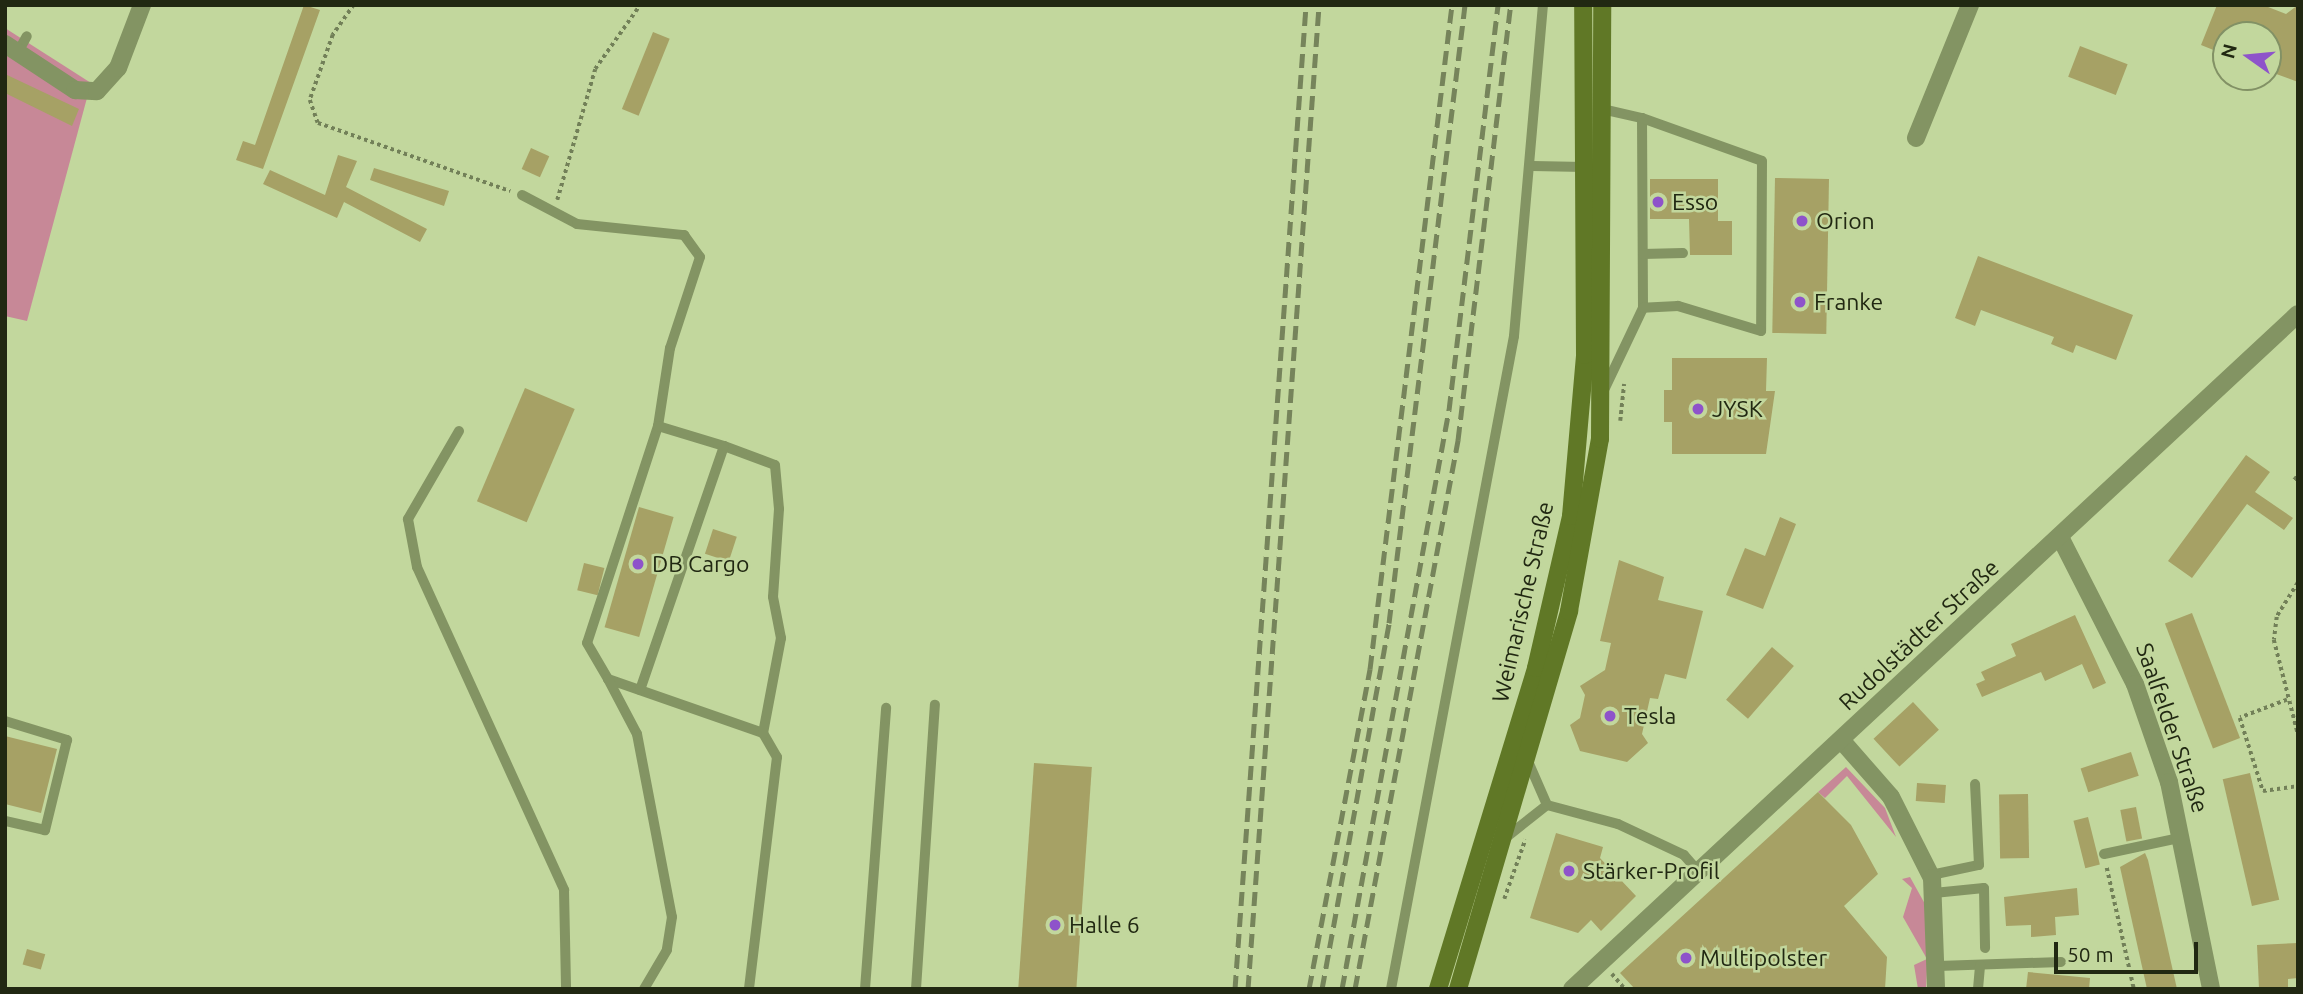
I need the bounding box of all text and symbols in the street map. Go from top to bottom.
north arrow [2212,21,2282,91]
text: N [2216,41,2241,61]
place label: Esso [1672,188,1718,216]
marker: Esso [1650,194,1666,210]
place label: Orion [1816,207,1875,235]
marker: Orion [1794,213,1810,229]
place label: Franke [1814,288,1883,316]
marker: Franke [1792,294,1808,310]
place label: JYSK [1712,395,1763,423]
marker: JYSK [1690,401,1706,417]
street label: Weimarische Straße [1486,499,1560,705]
place label: DB Cargo [652,550,749,578]
street label: Rudolstädter Straße [1833,554,2005,716]
marker: DB Cargo [630,556,646,572]
street label: Saalfelder Straße [2130,640,2214,816]
place label: Tesla [1624,702,1676,730]
marker: Tesla [1602,708,1618,724]
place label: Stärker-Profil [1583,857,1720,885]
marker: Stärker-Profil [1561,863,1577,879]
place label: Halle 6 [1069,911,1140,939]
marker: Halle 6 [1047,917,1063,933]
scale bar [2058,928,2202,972]
text: 50 m [2067,942,2114,966]
place label: Multipolster [1700,944,1827,972]
marker: Multipolster [1678,950,1694,966]

